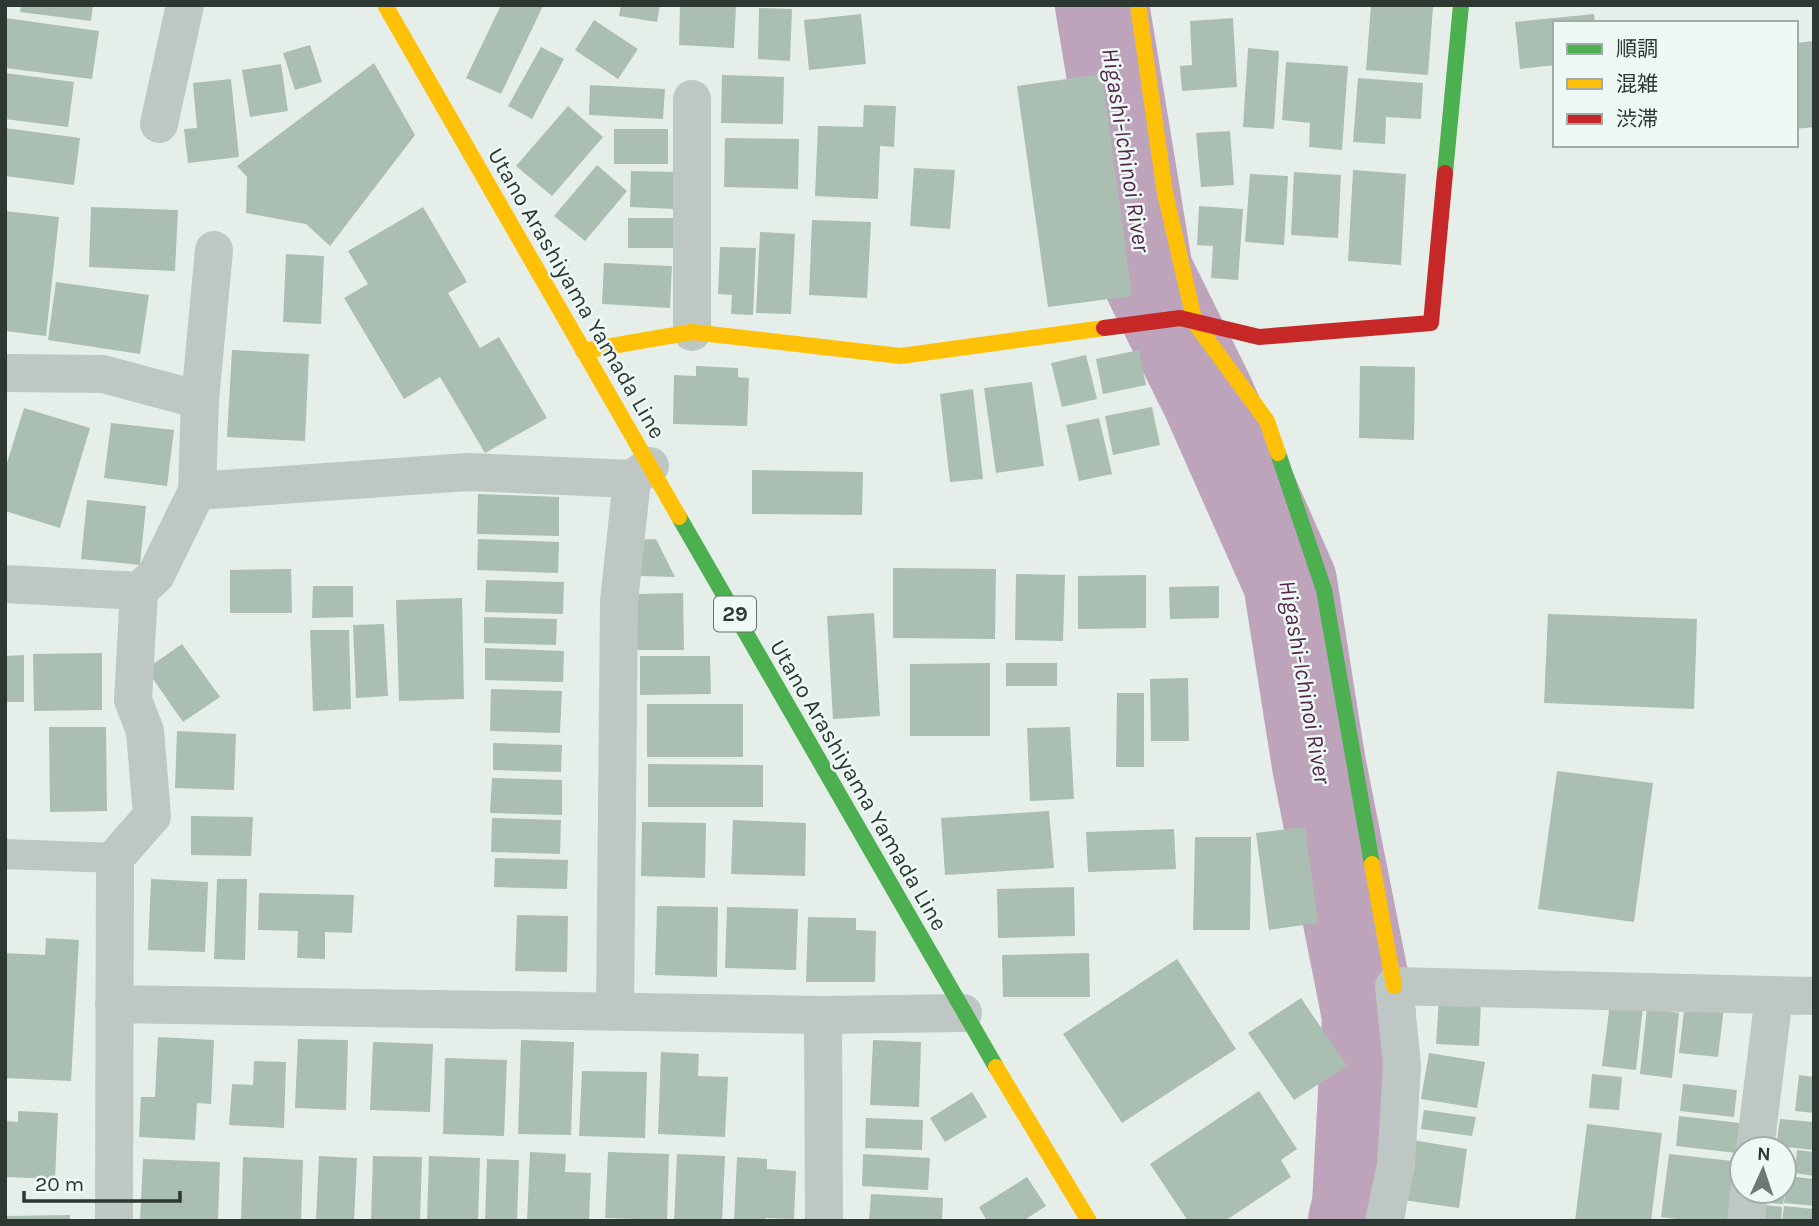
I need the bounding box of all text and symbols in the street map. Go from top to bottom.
legend [1553,21,1798,147]
text: 順調 [1616,37,1658,61]
water label: Higashi-Ichinoi River [1096,46,1156,255]
text: 混雑 [1616,72,1658,96]
text: 渋滞 [1616,107,1658,131]
street label: Utano Arashiyama Yamada Line [482,143,671,443]
water label: Higashi-Ichinoi River [1273,578,1337,787]
road number: 29 [714,596,756,632]
street label: Utano Arashiyama Yamada Line [764,635,953,935]
north arrow [1728,1135,1798,1205]
text: N [1756,1143,1771,1165]
scale bar [24,1160,180,1204]
text: 20 m [35,1172,84,1196]

